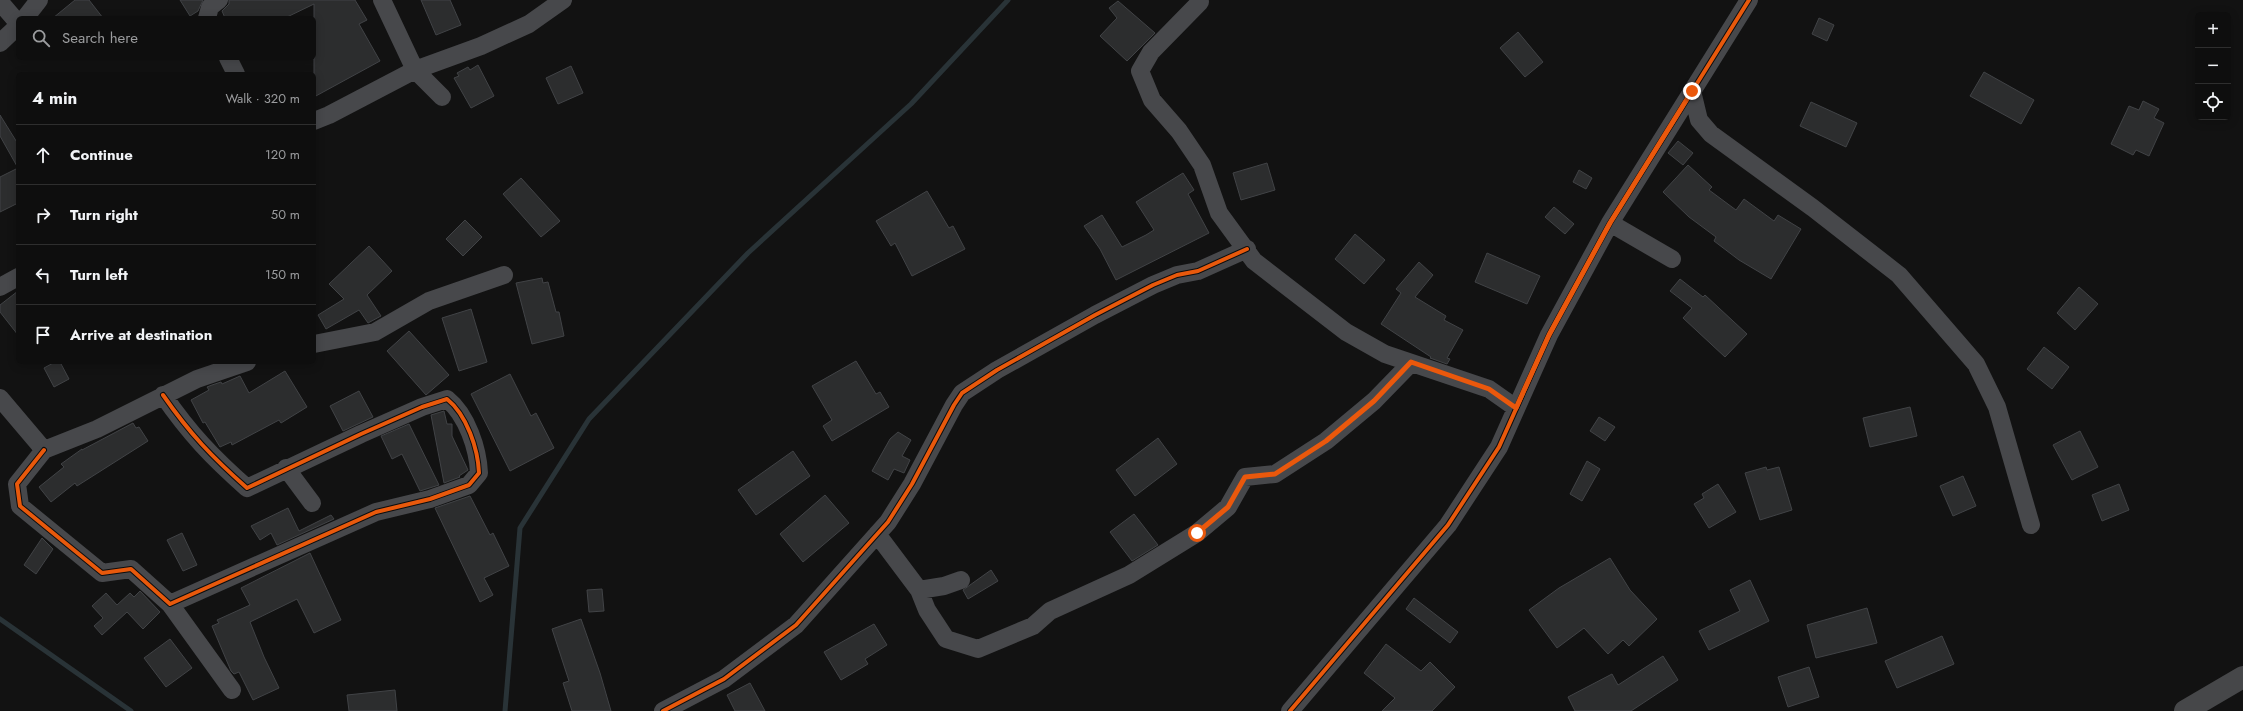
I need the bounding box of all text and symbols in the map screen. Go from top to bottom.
map controls [2195,12,2231,120]
button: + [2195,12,2231,48]
search box [16,16,316,60]
icon: search [30,27,52,49]
text: Search here [62,27,138,49]
button: − [2195,48,2231,84]
route end [1683,82,1701,100]
button: locate [2195,84,2231,120]
text: 4 min [32,86,77,110]
text: Walk · 320 m [225,89,300,108]
icon: ahead [32,144,54,166]
text: Continue [70,144,133,166]
text: 120 m [265,145,300,164]
icon: right [32,204,54,226]
text: Turn right [70,204,138,226]
text: 50 m [271,205,300,224]
icon: left [32,264,54,286]
text: Turn left [70,264,128,286]
text: 150 m [265,265,300,284]
icon: arrive [32,324,54,346]
text: Arrive at destination [70,324,212,346]
route start [1188,524,1206,542]

